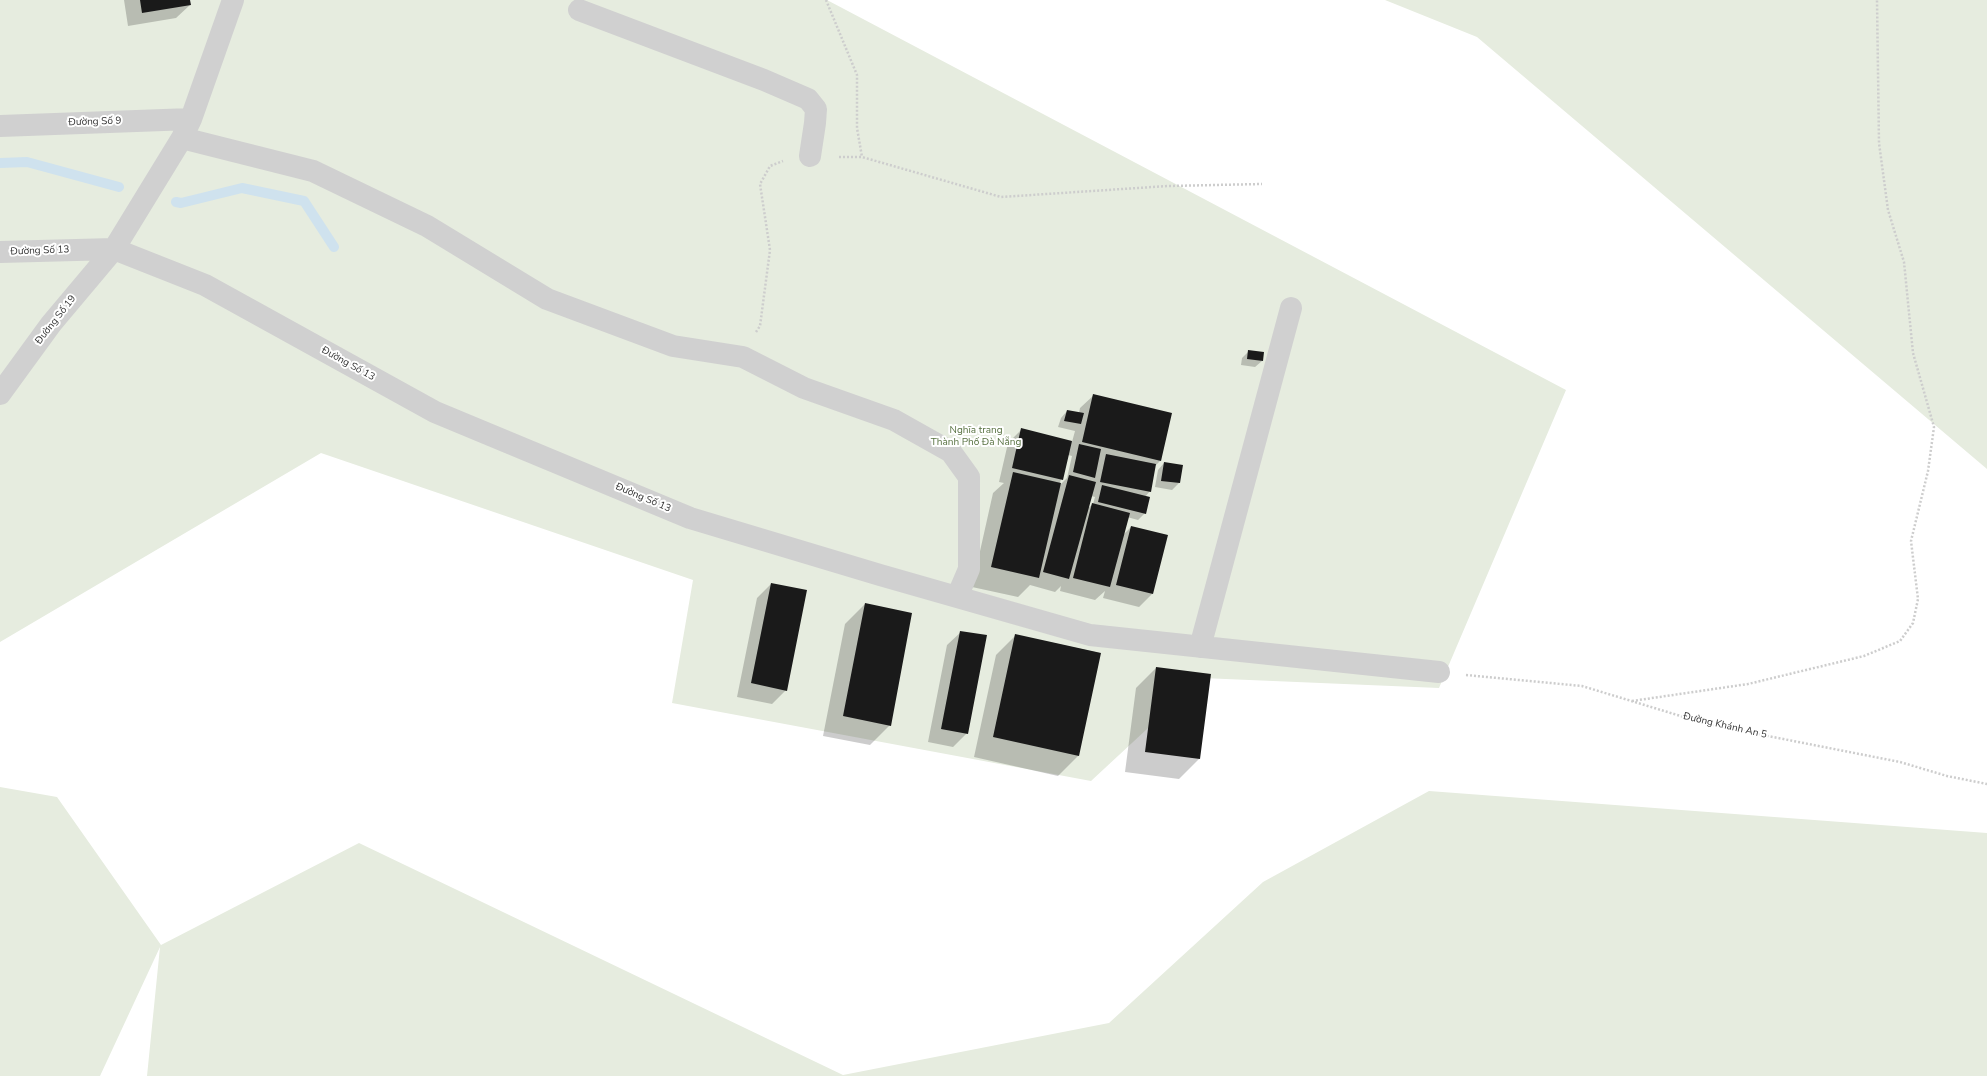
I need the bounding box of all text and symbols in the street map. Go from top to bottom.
street label: Đường Số 9 [68,115,122,129]
street label: Đường Số 13 [10,244,70,258]
street label: Đường Số 19 [33,293,79,347]
street label: Đường Số 13 [319,344,377,384]
park label: Nghĩa trang Thành Phố Đà Nẵng [931,425,1021,448]
street label: Đường Số 13 [614,481,672,515]
street label: Đường Khánh An 5 [1682,711,1768,741]

